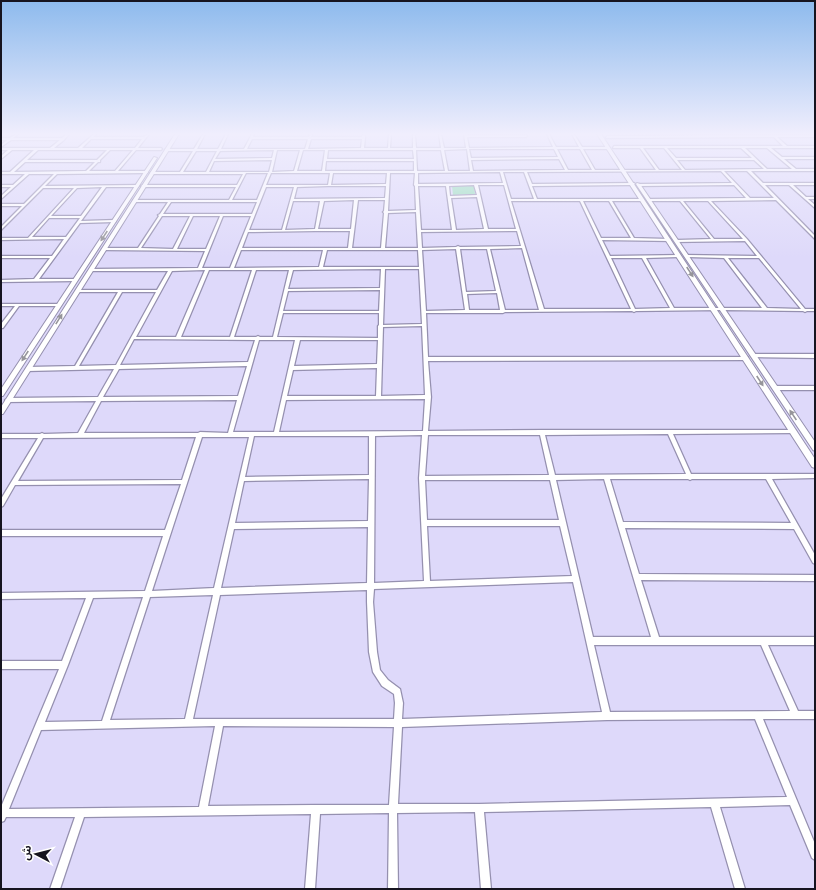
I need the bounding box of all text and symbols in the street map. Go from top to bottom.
one-way arrow [100,231,108,241]
one-way arrow [686,266,693,278]
one-way arrow [55,314,63,325]
one-way arrow [21,351,29,362]
one-way arrow [756,376,764,386]
one-way arrow [790,409,797,421]
north arrow [16,834,56,874]
text: ش [18,844,34,861]

